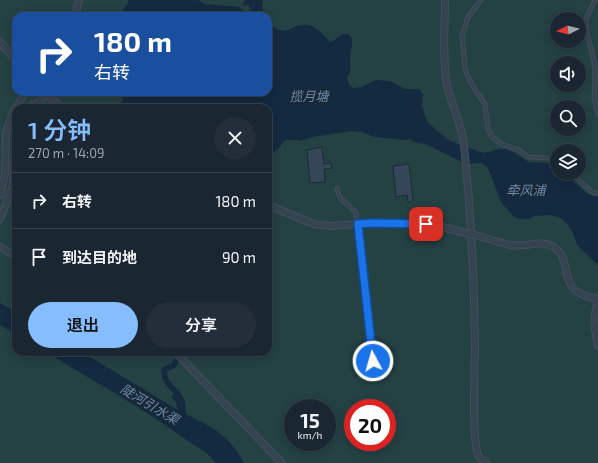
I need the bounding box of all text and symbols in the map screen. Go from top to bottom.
north arrow [550,12,586,48]
map controls [550,12,586,180]
text: 180 m [94,24,172,58]
icon: right [28,28,80,80]
button: sound [550,56,586,92]
text: 右转 [94,61,130,83]
water label: 揽月塘 [289,88,330,104]
button: search [550,100,586,136]
text: 1 分钟 [28,115,91,144]
button: close [214,117,256,159]
button: layers [550,144,586,180]
text: 270 m · 14:09 [28,145,104,161]
water label: 牵风浦 [506,182,547,198]
icon: right [28,190,50,212]
text: 右转 [62,192,92,210]
text: 180 m [215,192,256,210]
pin [409,207,443,241]
icon: arrive [415,213,437,235]
icon: arrive [28,246,50,268]
text: 到达目的地 [62,248,137,266]
text: 90 m [222,248,256,266]
button: 退出 [28,302,138,348]
button: 分享 [146,302,256,348]
position arrow [352,340,394,382]
water label: 陡河引水渠 [118,380,184,429]
speed limit sign: 20 [344,399,396,451]
text: 15 [300,408,320,432]
text: km/h [298,429,322,441]

